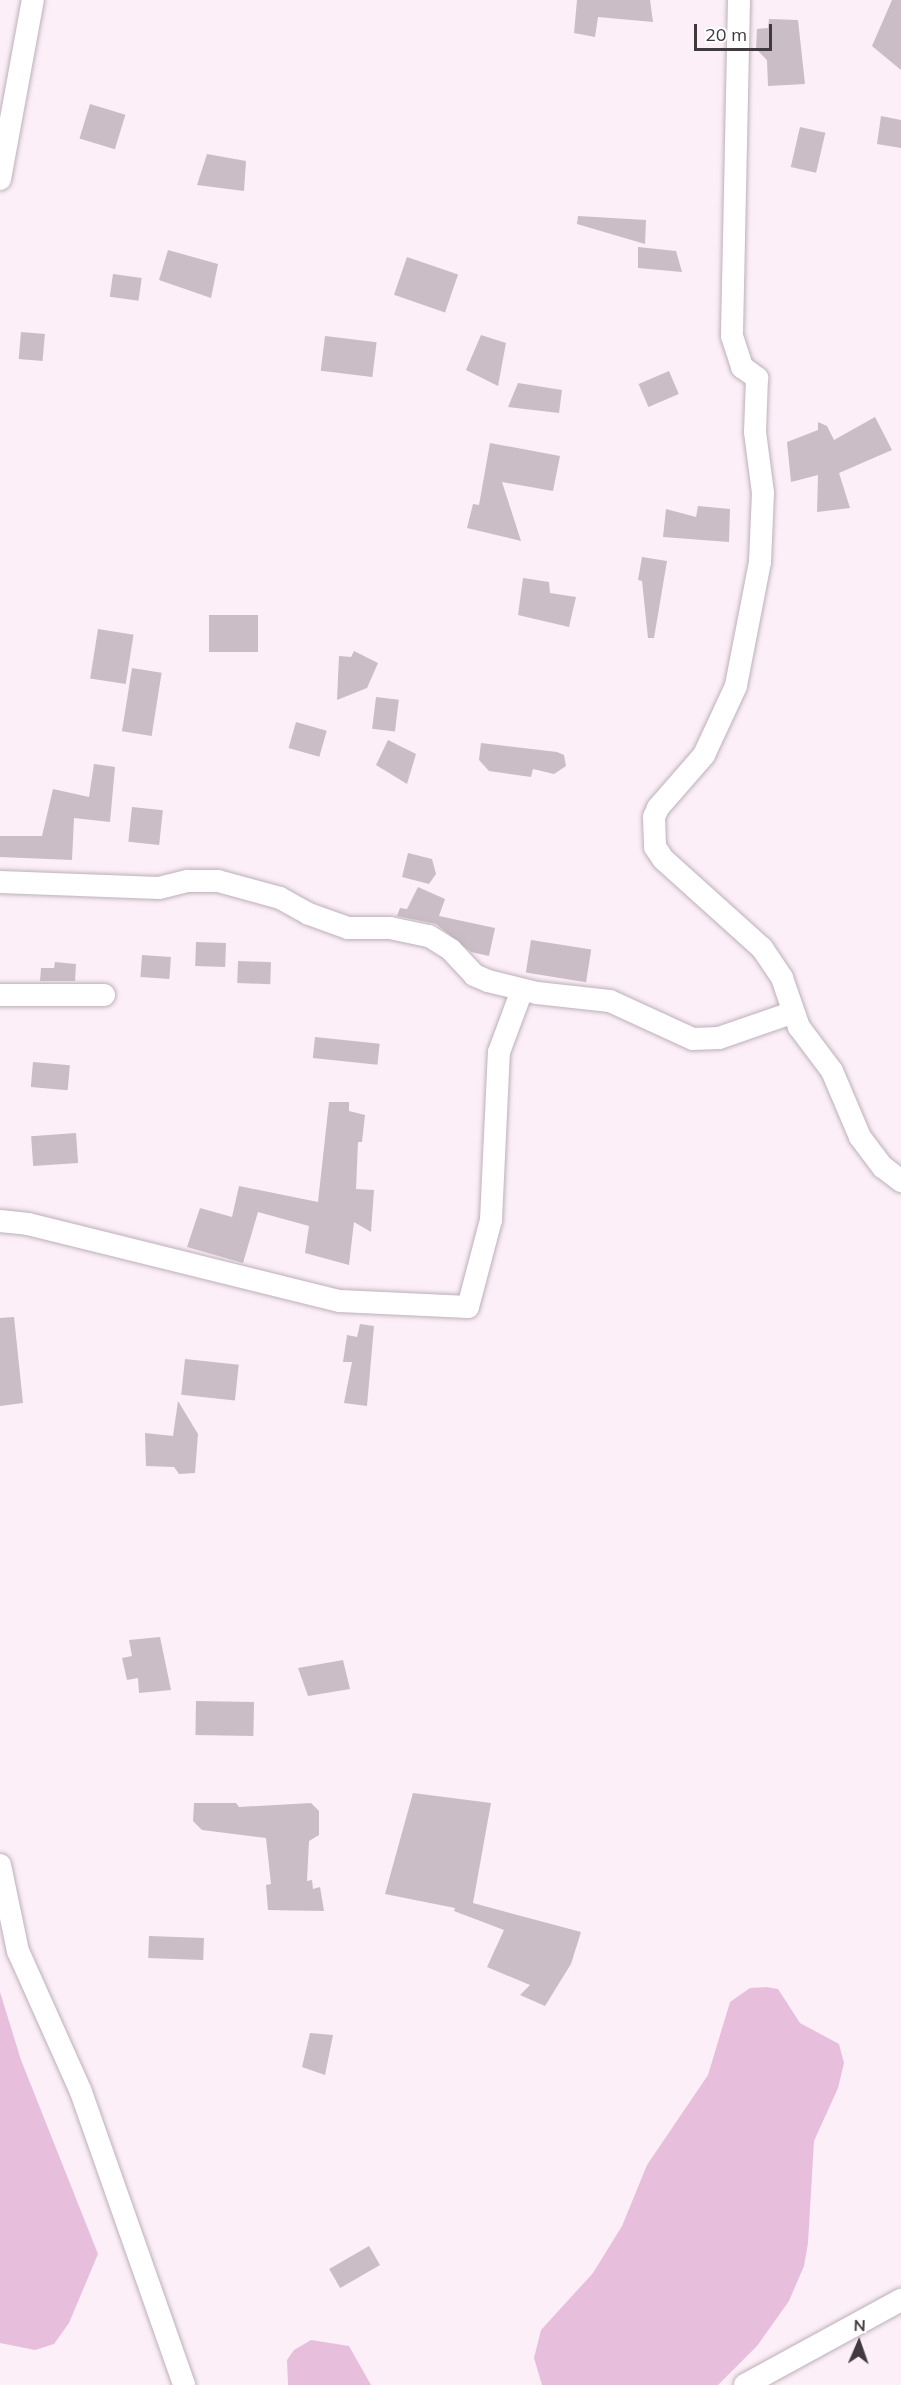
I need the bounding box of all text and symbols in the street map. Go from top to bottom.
scale bar [697,12,775,50]
text: 20 m [705,23,747,46]
north arrow [829,2313,889,2373]
text: N [853,2315,866,2335]

